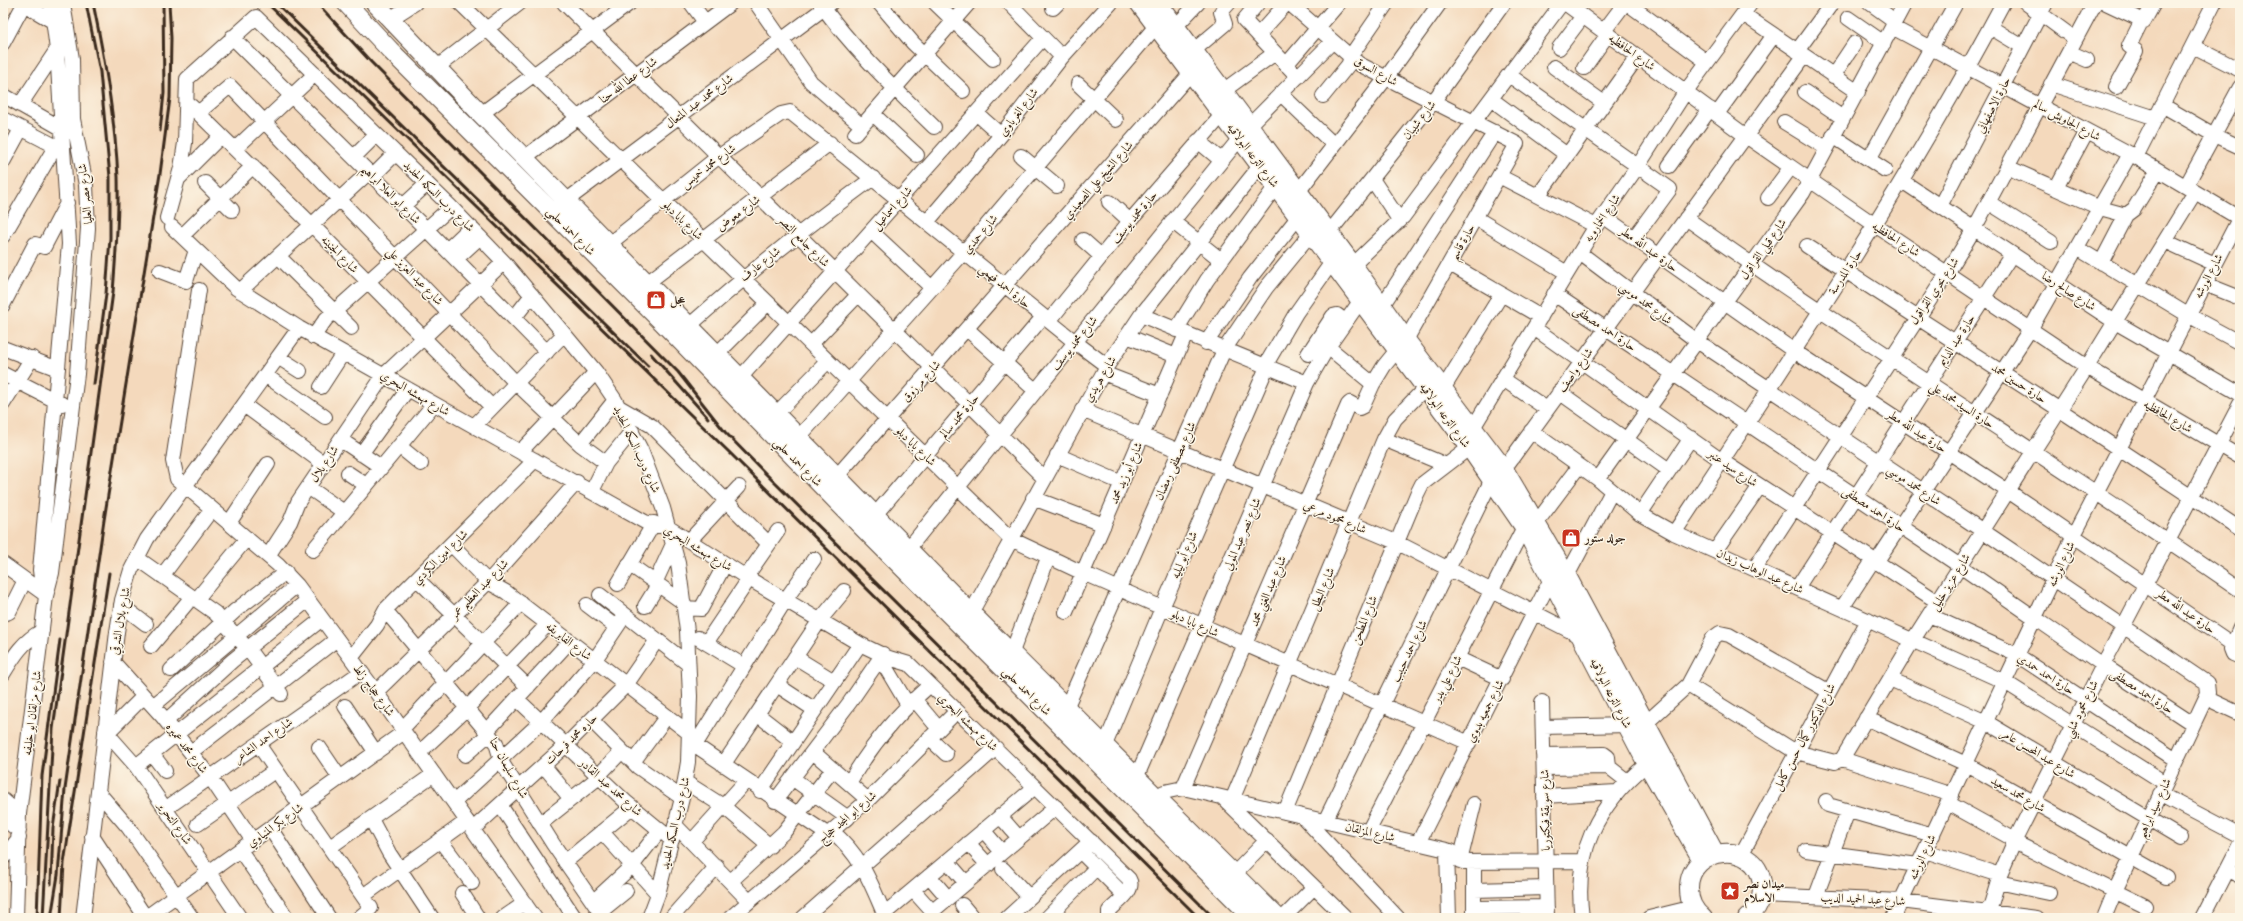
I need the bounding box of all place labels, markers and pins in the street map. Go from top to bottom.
shop icon: عجل [645,289,667,311]
place label: عجل [670,293,686,308]
shop icon: جولد ستور [1560,527,1582,549]
place label: جولد ستور [1583,531,1626,546]
place label: ميدان نصر الاسلام [1742,877,1785,909]
place icon: ميدان نصر الاسلام [1719,880,1741,902]

